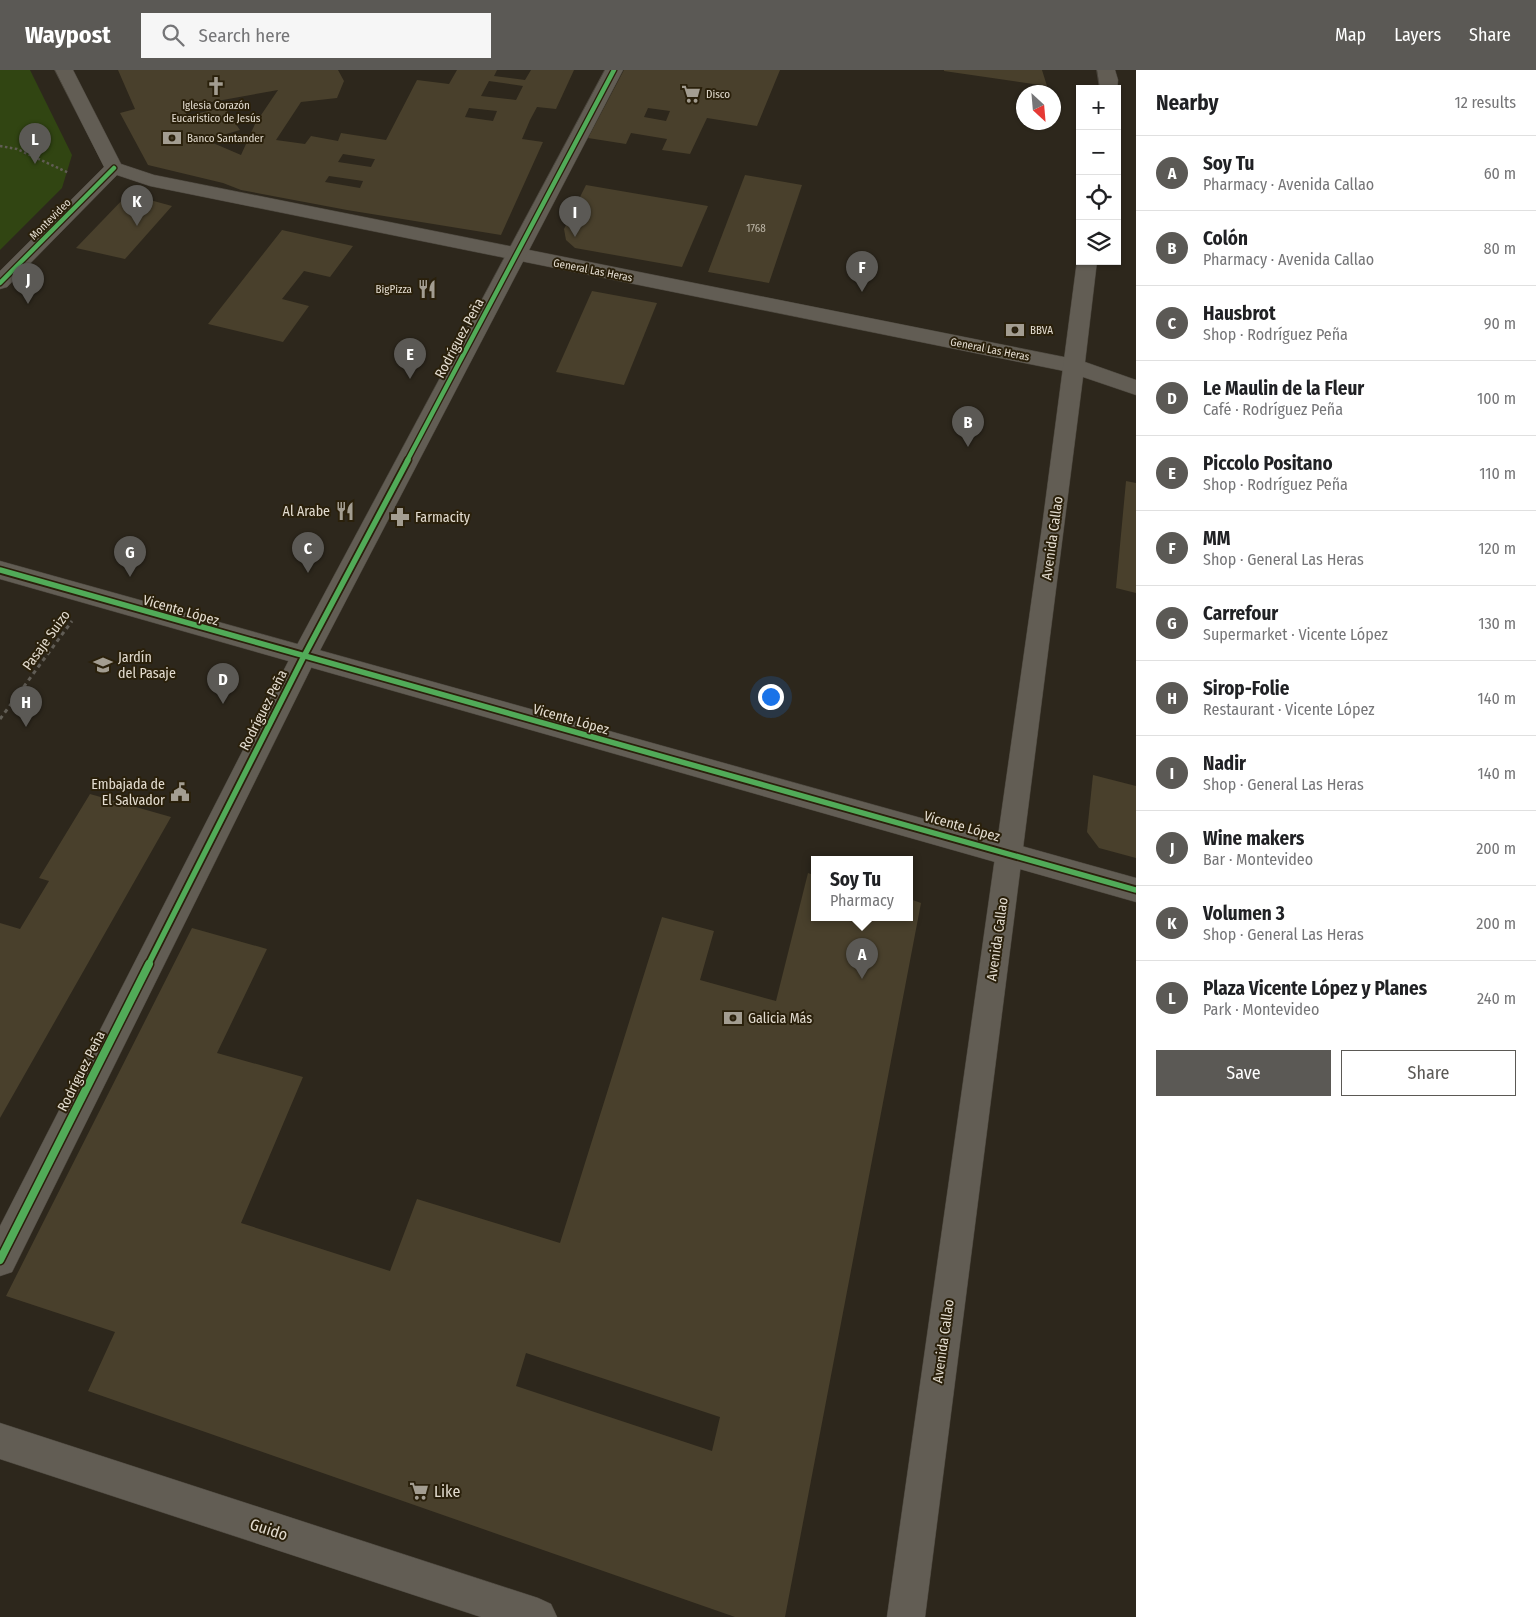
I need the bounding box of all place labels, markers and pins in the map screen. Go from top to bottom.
church icon: Iglesia Corazón Eucaristico de Jesús [205,75,227,97]
supermarket icon: Disco [680,83,702,105]
place label: Disco [706,88,730,101]
place label: Iglesia Corazón Eucaristico de Jesús [172,99,261,125]
pin: L [19,123,51,164]
bank icon: Banco Santander [161,127,183,149]
place label: Banco Santander [187,132,264,145]
pin: K [121,185,153,226]
pin: I [559,196,591,237]
pin: F [846,251,878,292]
pin: J [12,263,44,304]
restaurant icon: BigPizza [416,278,438,300]
place label: BigPizza [376,283,412,296]
bank icon: BBVA [1004,319,1026,341]
place label: BBVA [1030,324,1053,337]
pin: E [394,338,426,379]
pin: B [952,406,984,447]
restaurant icon: Al Arabe [334,500,356,522]
place label: Al Arabe [283,503,330,520]
pharmacy icon: Farmacity [389,506,411,528]
place label: Farmacity [415,509,471,526]
pin: C [292,532,324,573]
pin: G [114,536,146,577]
place label: Jardín del Pasaje [118,649,176,682]
school or university icon: Jardín del Pasaje [92,654,114,676]
pin: D [207,663,239,704]
pin: H [10,686,42,727]
place label: Embajada de El Salvador [91,776,165,809]
public building icon: Embajada de El Salvador [169,781,191,803]
pin: A [846,938,878,979]
bank icon: Galicia Más [722,1007,744,1029]
place label: Galicia Más [748,1010,812,1027]
supermarket icon: Like [408,1480,430,1502]
place label: Like [434,1482,460,1501]

